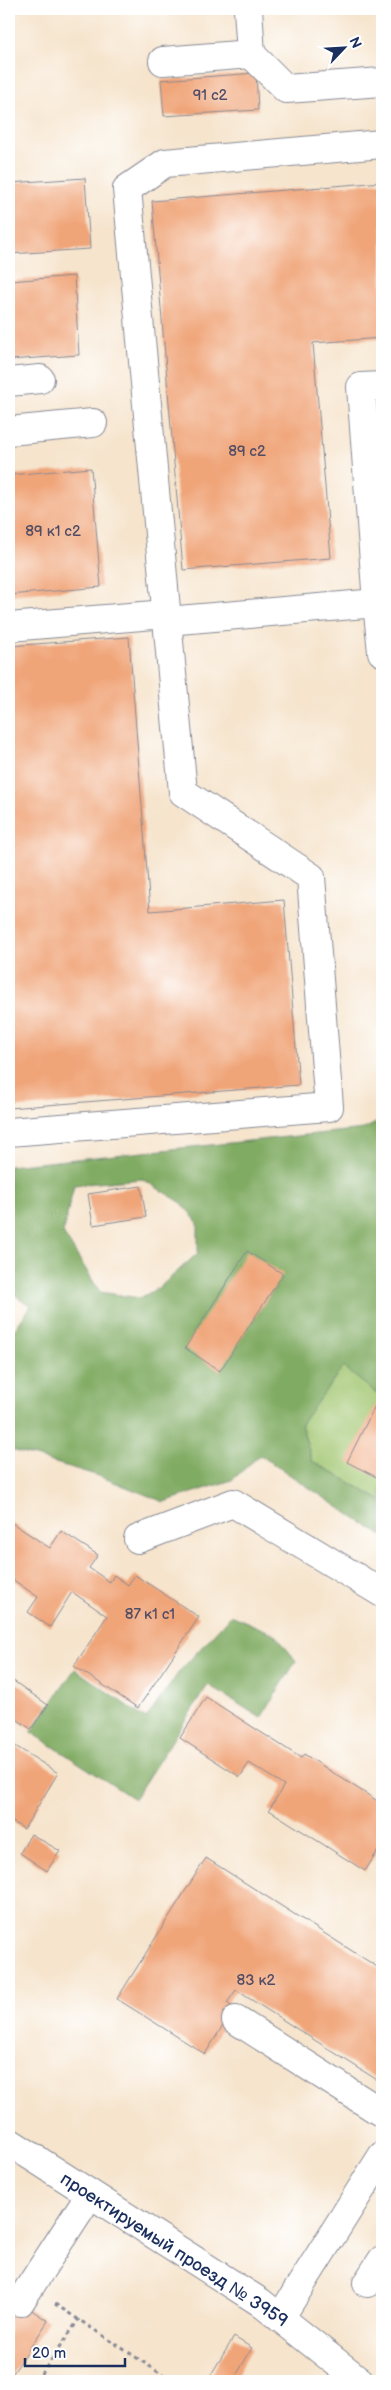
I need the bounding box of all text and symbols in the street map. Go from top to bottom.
north arrow [318,22,368,72]
text: N [345,34,365,51]
house number: 91 с2 [193,86,228,105]
house number: 89 с2 [228,442,266,461]
house number: 89 к1 с2 [25,522,81,541]
house number: 87 к1 с1 [125,1605,175,1624]
house number: 83 к2 [237,1971,276,1990]
street label: проектируемый проезд № 3959 [56,2168,292,2332]
scale bar [25,2335,125,2367]
text: 20 m [32,2344,66,2363]

